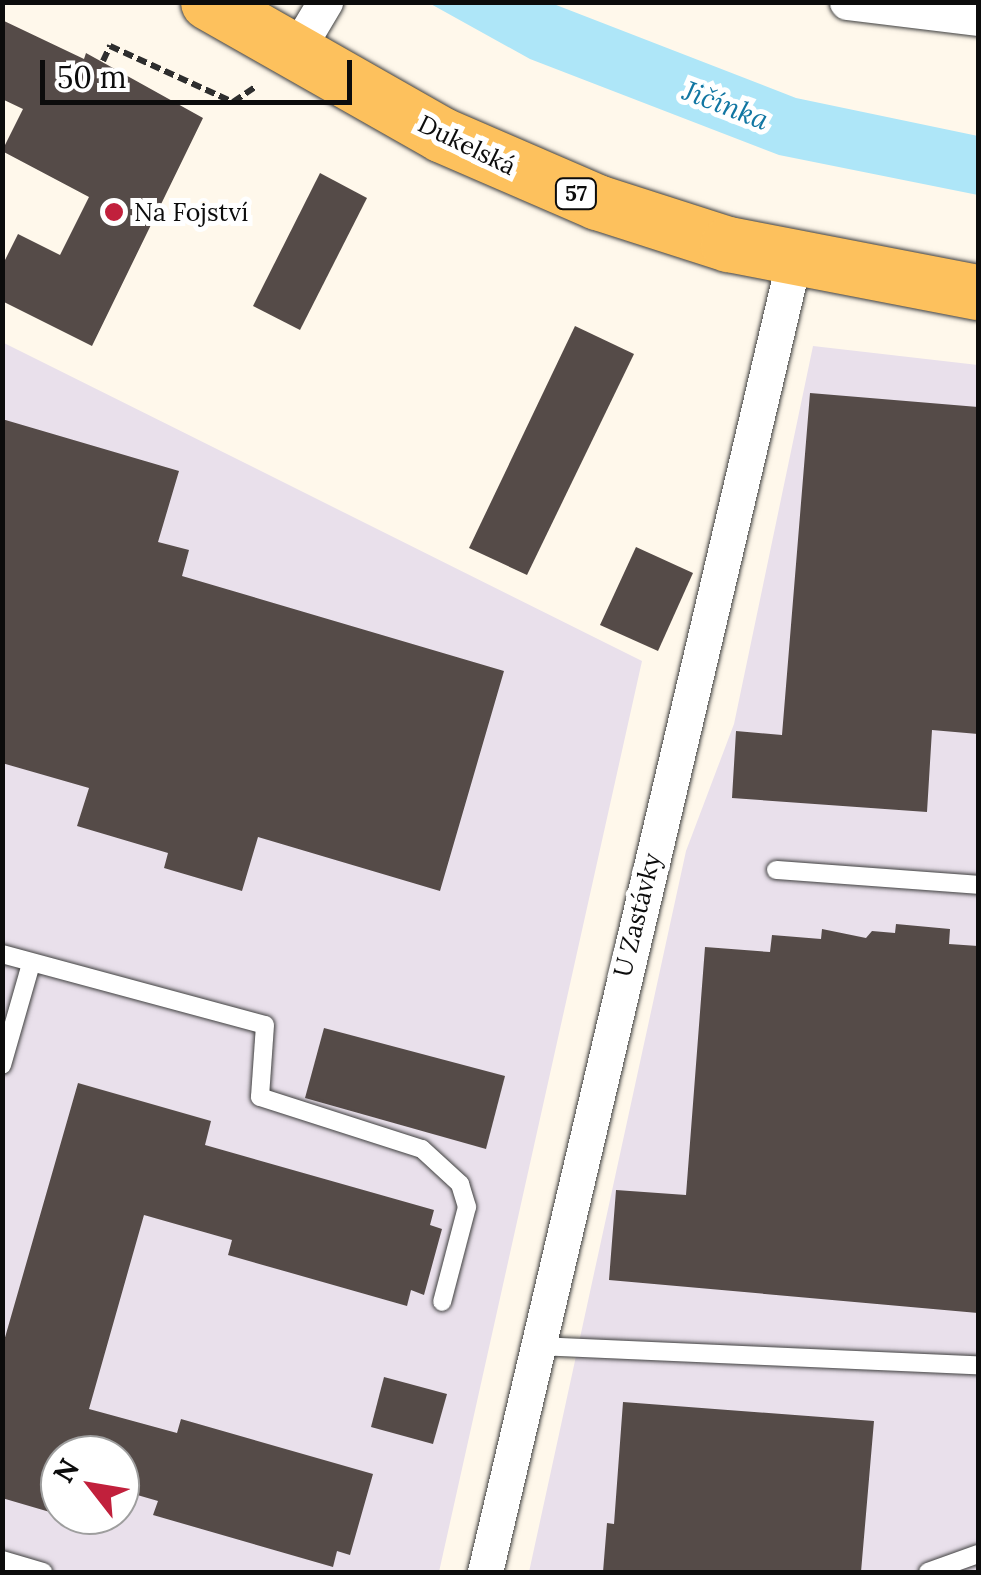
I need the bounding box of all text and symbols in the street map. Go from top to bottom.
scale bar [45,40,358,102]
text: 50 m [57,58,127,96]
water label: Jičínka [679,73,773,137]
street label: Dukelská [413,108,521,182]
road number: 57 [554,177,598,211]
place label: Na Fojství [134,197,248,227]
marker: Na Fojství [103,201,125,223]
street label: U Zastávky [607,850,667,980]
north arrow [40,1435,140,1535]
text: N [45,1452,87,1489]

